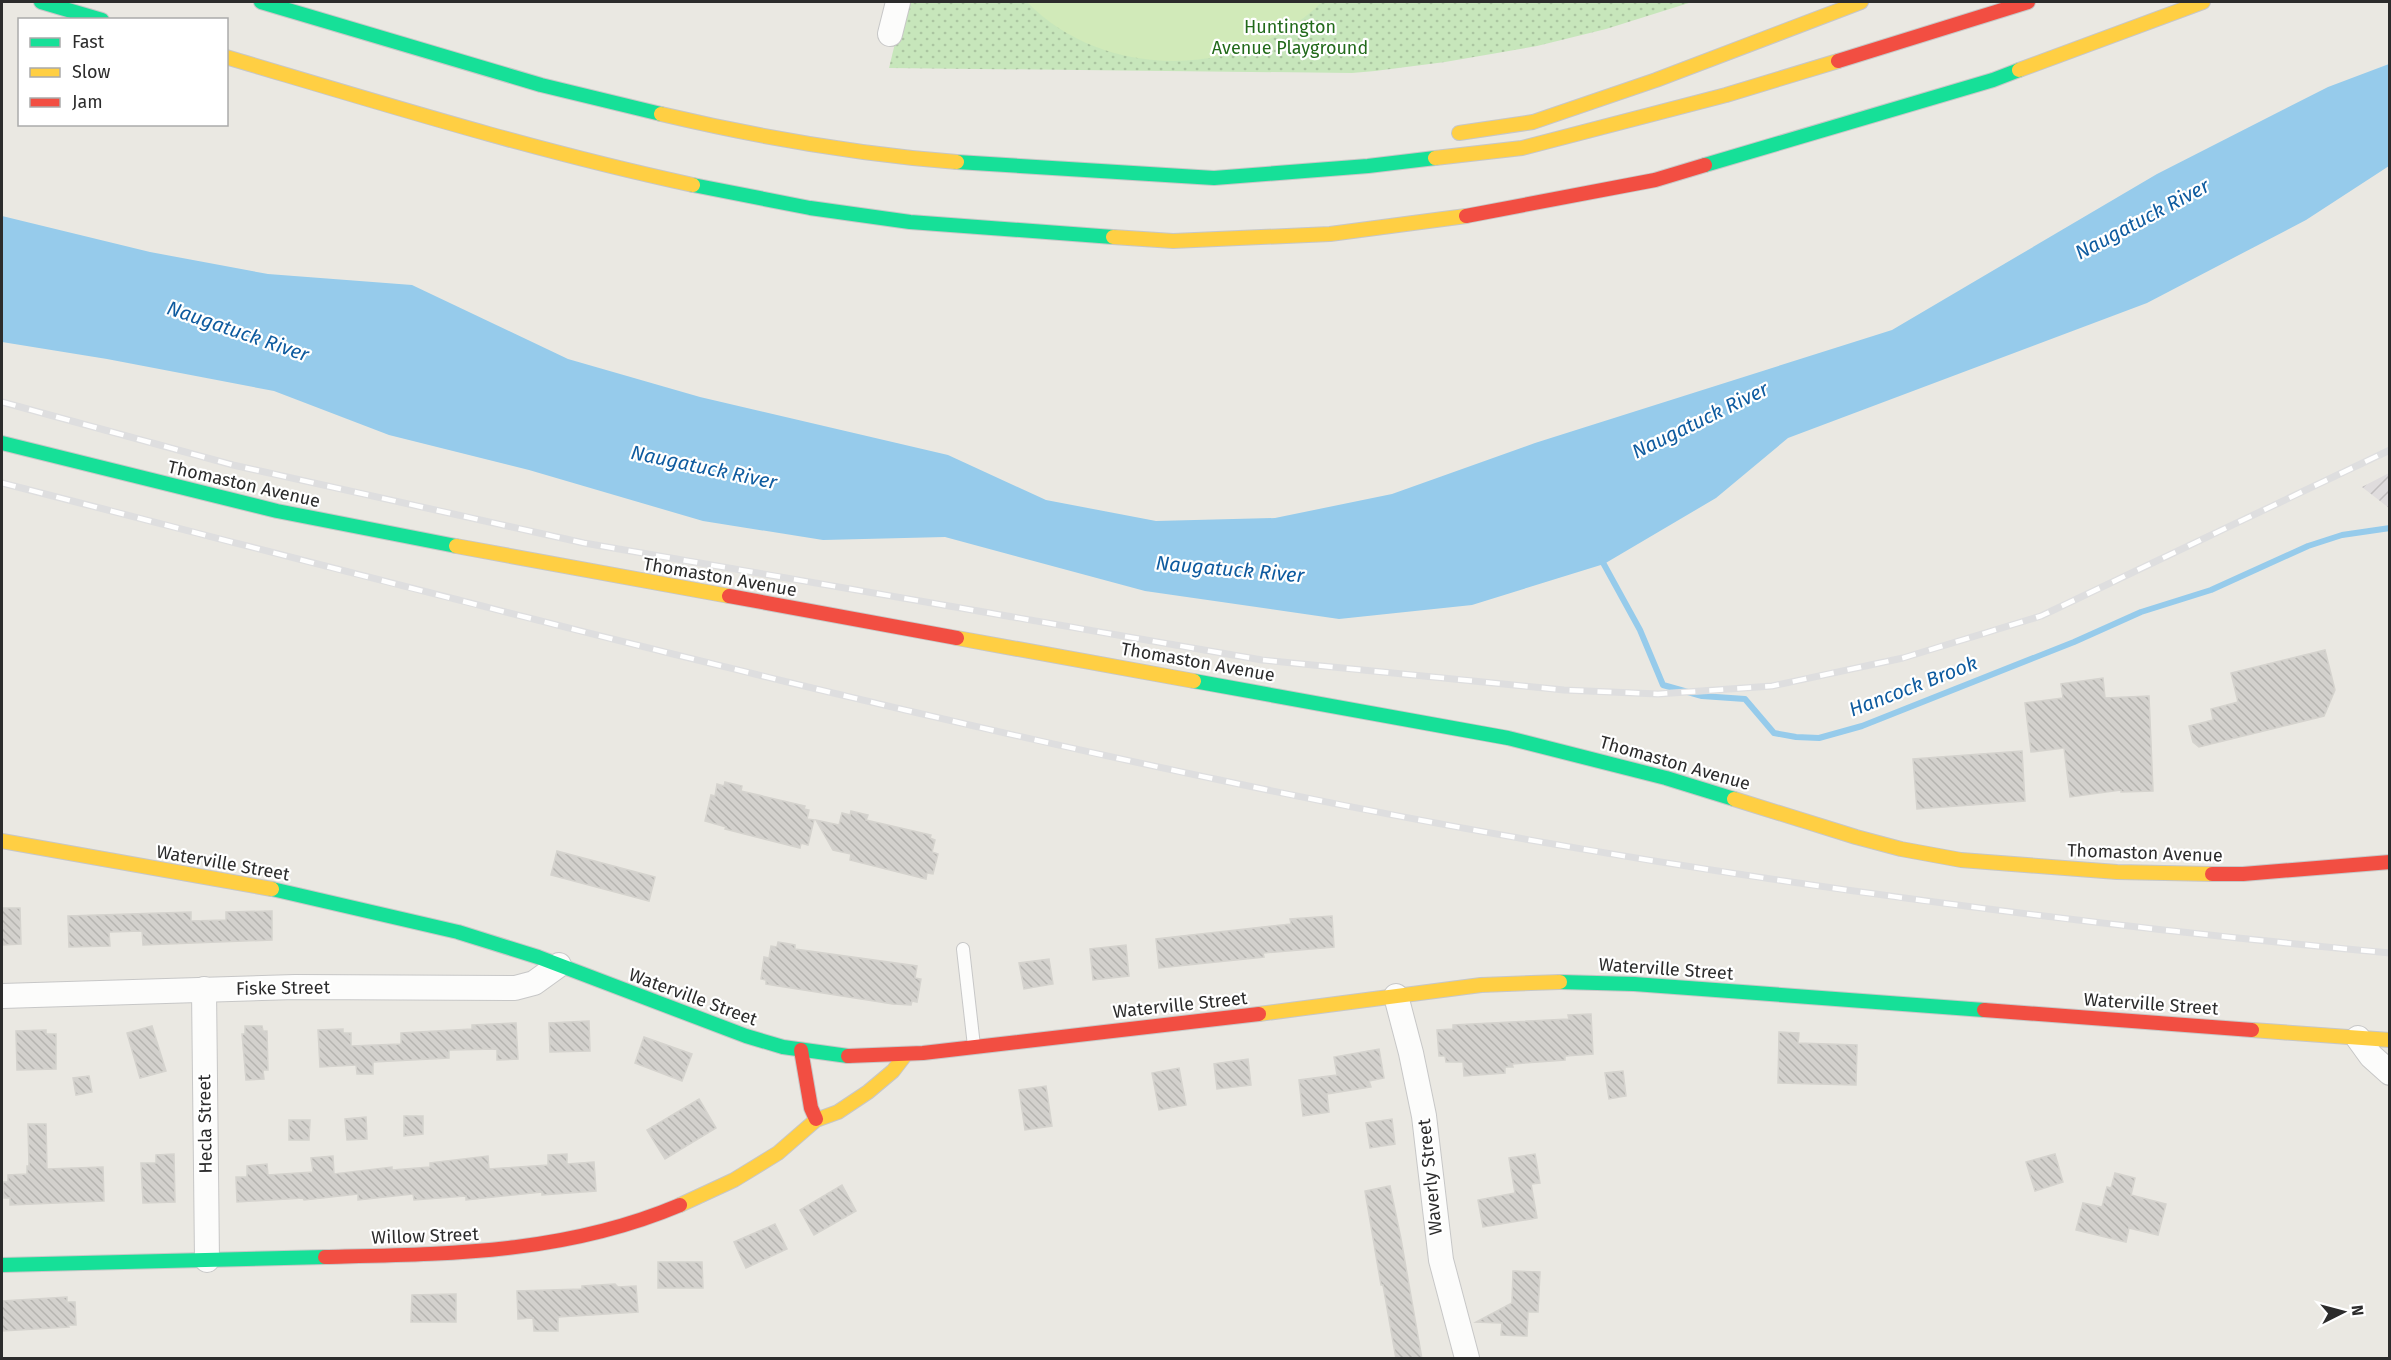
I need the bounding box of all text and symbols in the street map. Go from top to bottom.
park label: Huntington Avenue Playground [1212,16,1368,59]
legend [18,18,228,126]
text: Fast [72,31,105,53]
text: Slow [72,61,111,83]
text: Jam [72,91,103,113]
water label: Naugatuck River [2071,173,2215,265]
water label: Naugatuck River [164,295,314,367]
water label: Naugatuck River [1628,376,1773,463]
water label: Naugatuck River [629,440,781,494]
street label: Thomaston Avenue [166,456,322,512]
water label: Naugatuck River [1155,551,1306,588]
street label: Thomaston Avenue [641,553,799,601]
street label: Thomaston Avenue [1119,638,1277,686]
water label: Hancock Brook [1845,650,1981,722]
street label: Thomaston Avenue [1597,731,1753,795]
street label: Thomaston Avenue [2067,839,2223,867]
street label: Waterville Street [155,840,292,886]
street label: Waterville Street [1598,953,1735,985]
street label: Waterville Street [626,964,761,1031]
street label: Fiske Street [236,976,331,1000]
street label: Waterville Street [1112,987,1249,1023]
street label: Waterville Street [2083,988,2220,1020]
street label: Hecla Street [193,1074,217,1174]
street label: Waverly Street [1413,1117,1447,1236]
street label: Willow Street [371,1223,480,1249]
north arrow [2313,1282,2373,1342]
text: N [2347,1304,2367,1317]

